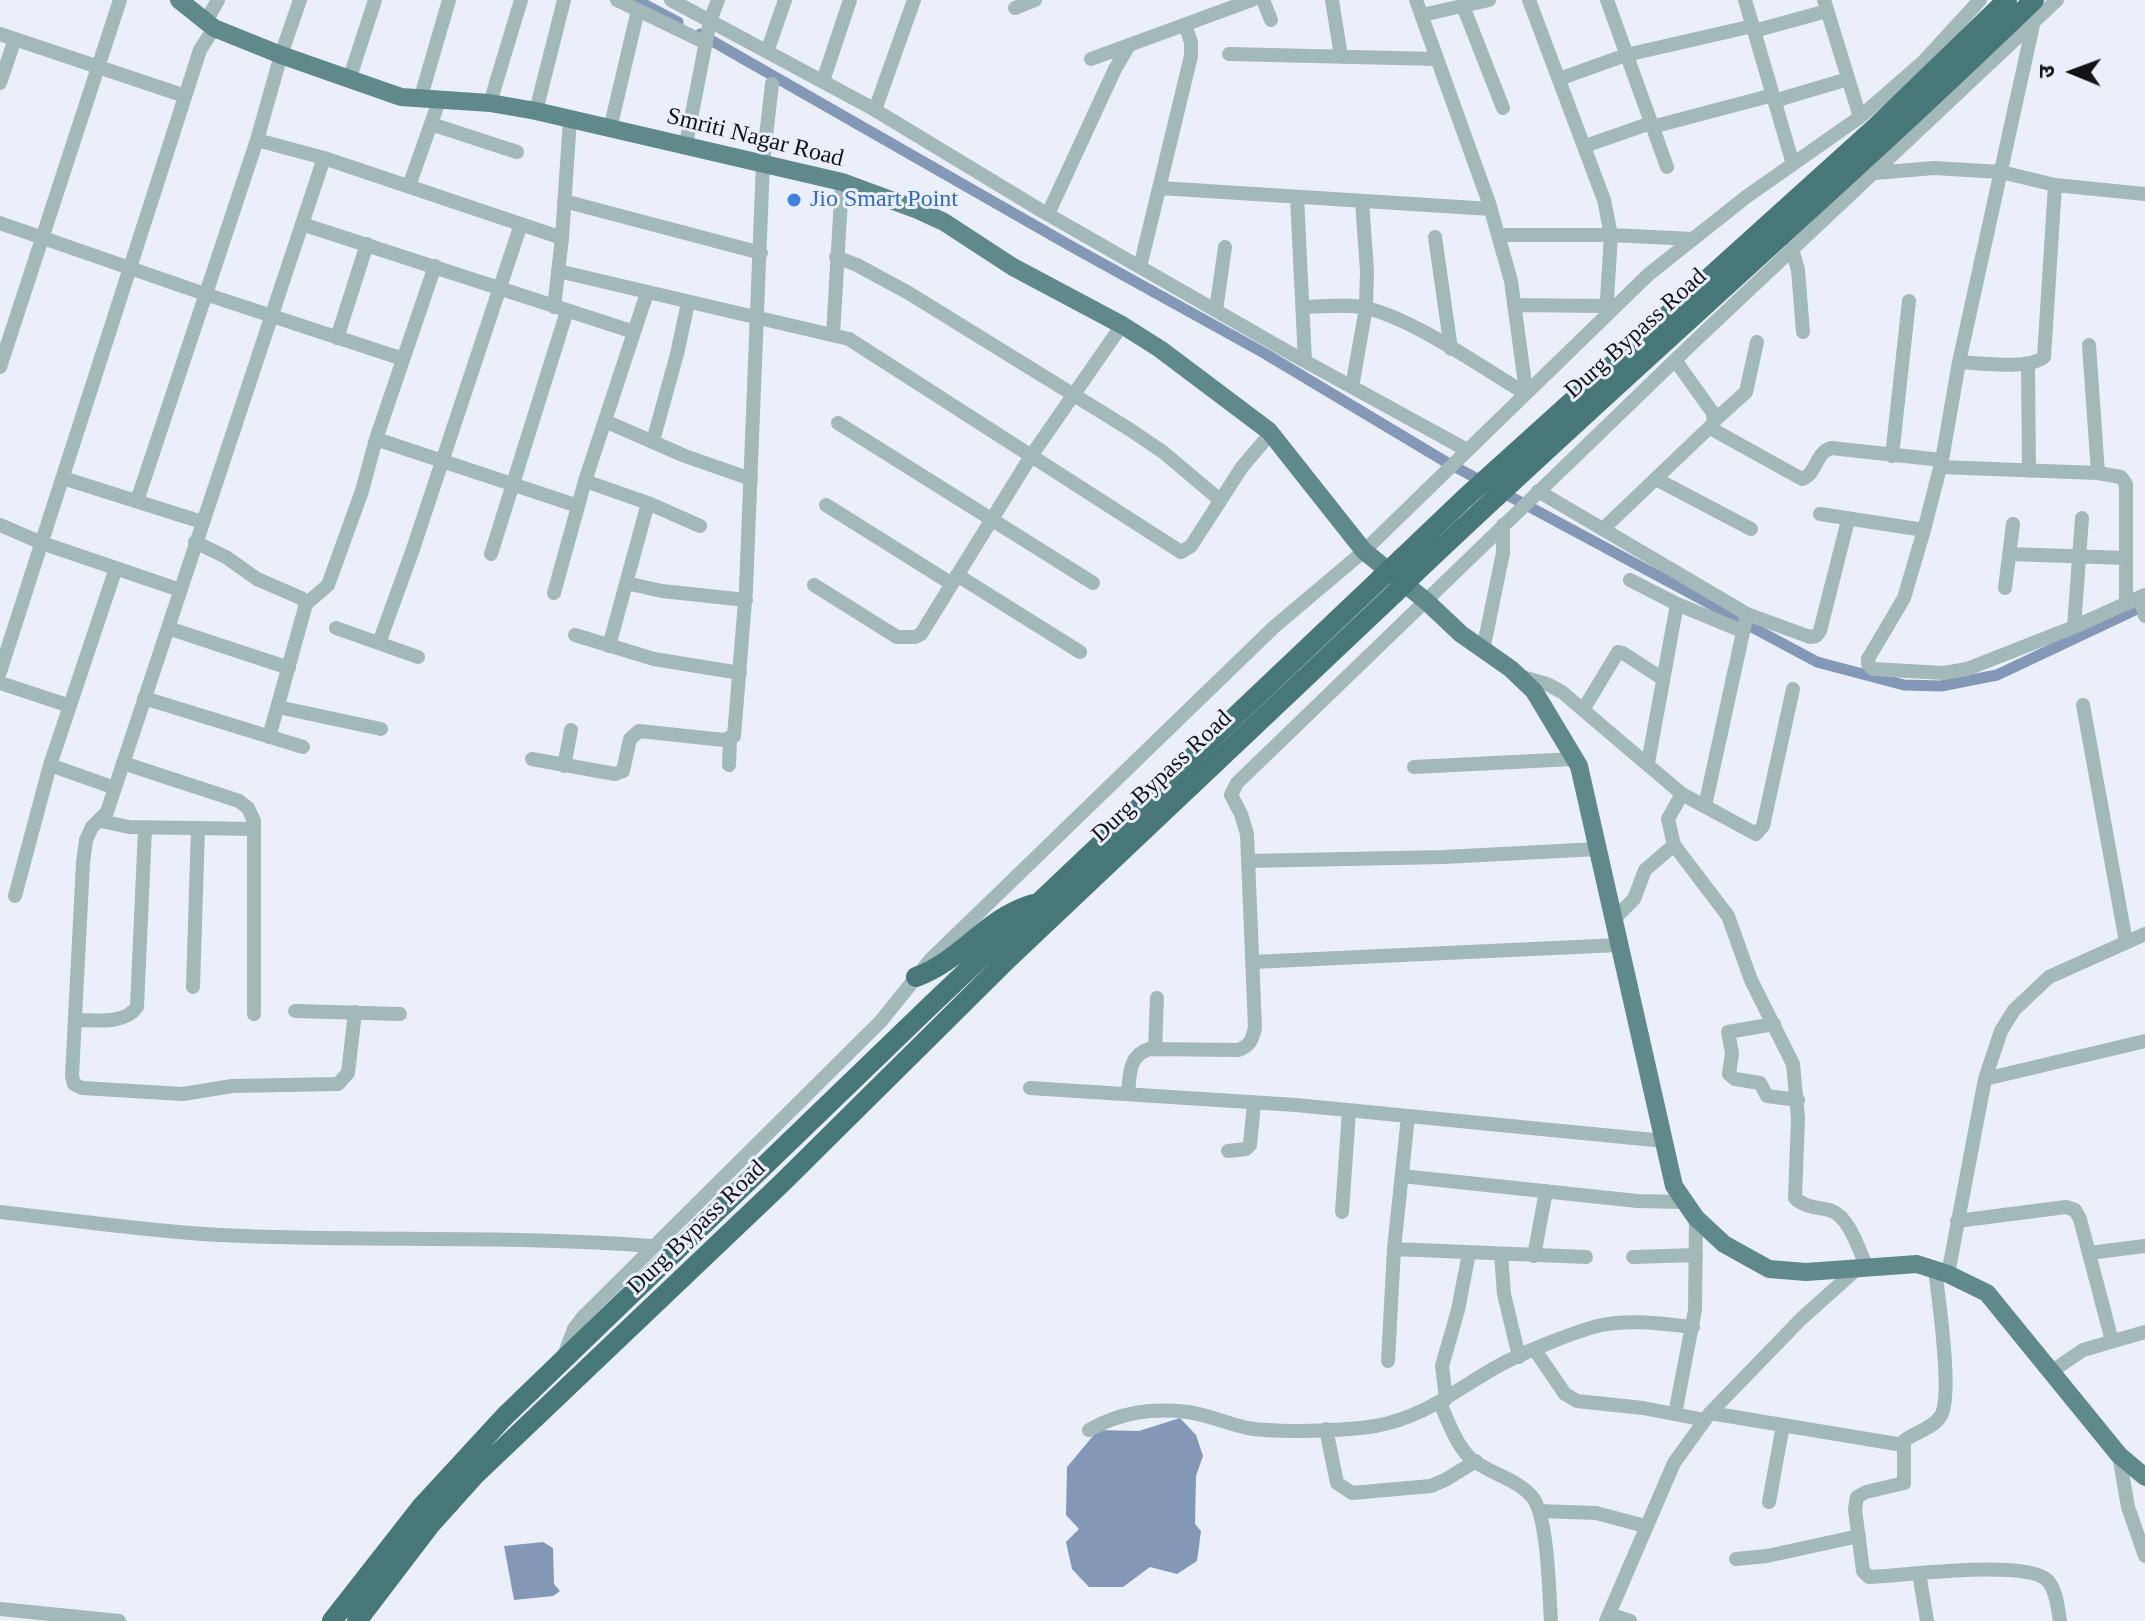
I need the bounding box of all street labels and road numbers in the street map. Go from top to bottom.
street label: Smriti Nagar Road [651,99,859,177]
street label: Durg Bypass Road [1550,254,1722,414]
street label: Durg Bypass Road [1077,696,1247,858]
street label: Durg Bypass Road [613,1146,781,1310]

